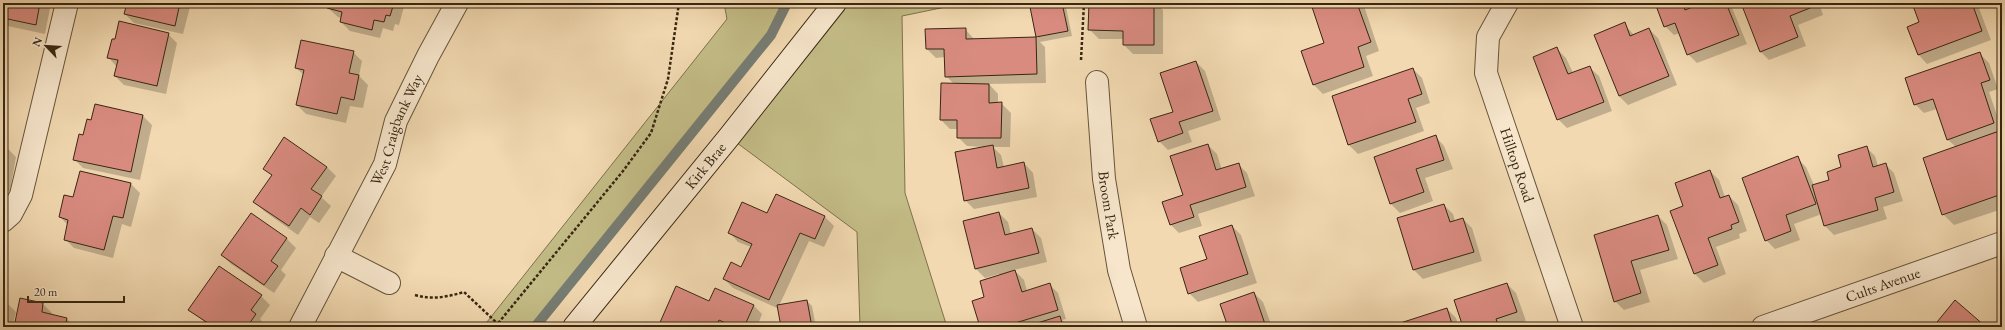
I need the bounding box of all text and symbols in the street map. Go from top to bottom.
north arrow [26,26,66,66]
text: N [29,35,45,49]
street label: West Craigbank Way [365,70,427,189]
street label: Hilltop Road [1496,125,1539,205]
street label: Kirk Brae [680,138,730,193]
street label: Broom Park [1094,171,1124,242]
street label: Cults Avenue [1843,262,1923,306]
scale bar [28,278,124,304]
text: 20 m [34,284,58,300]

